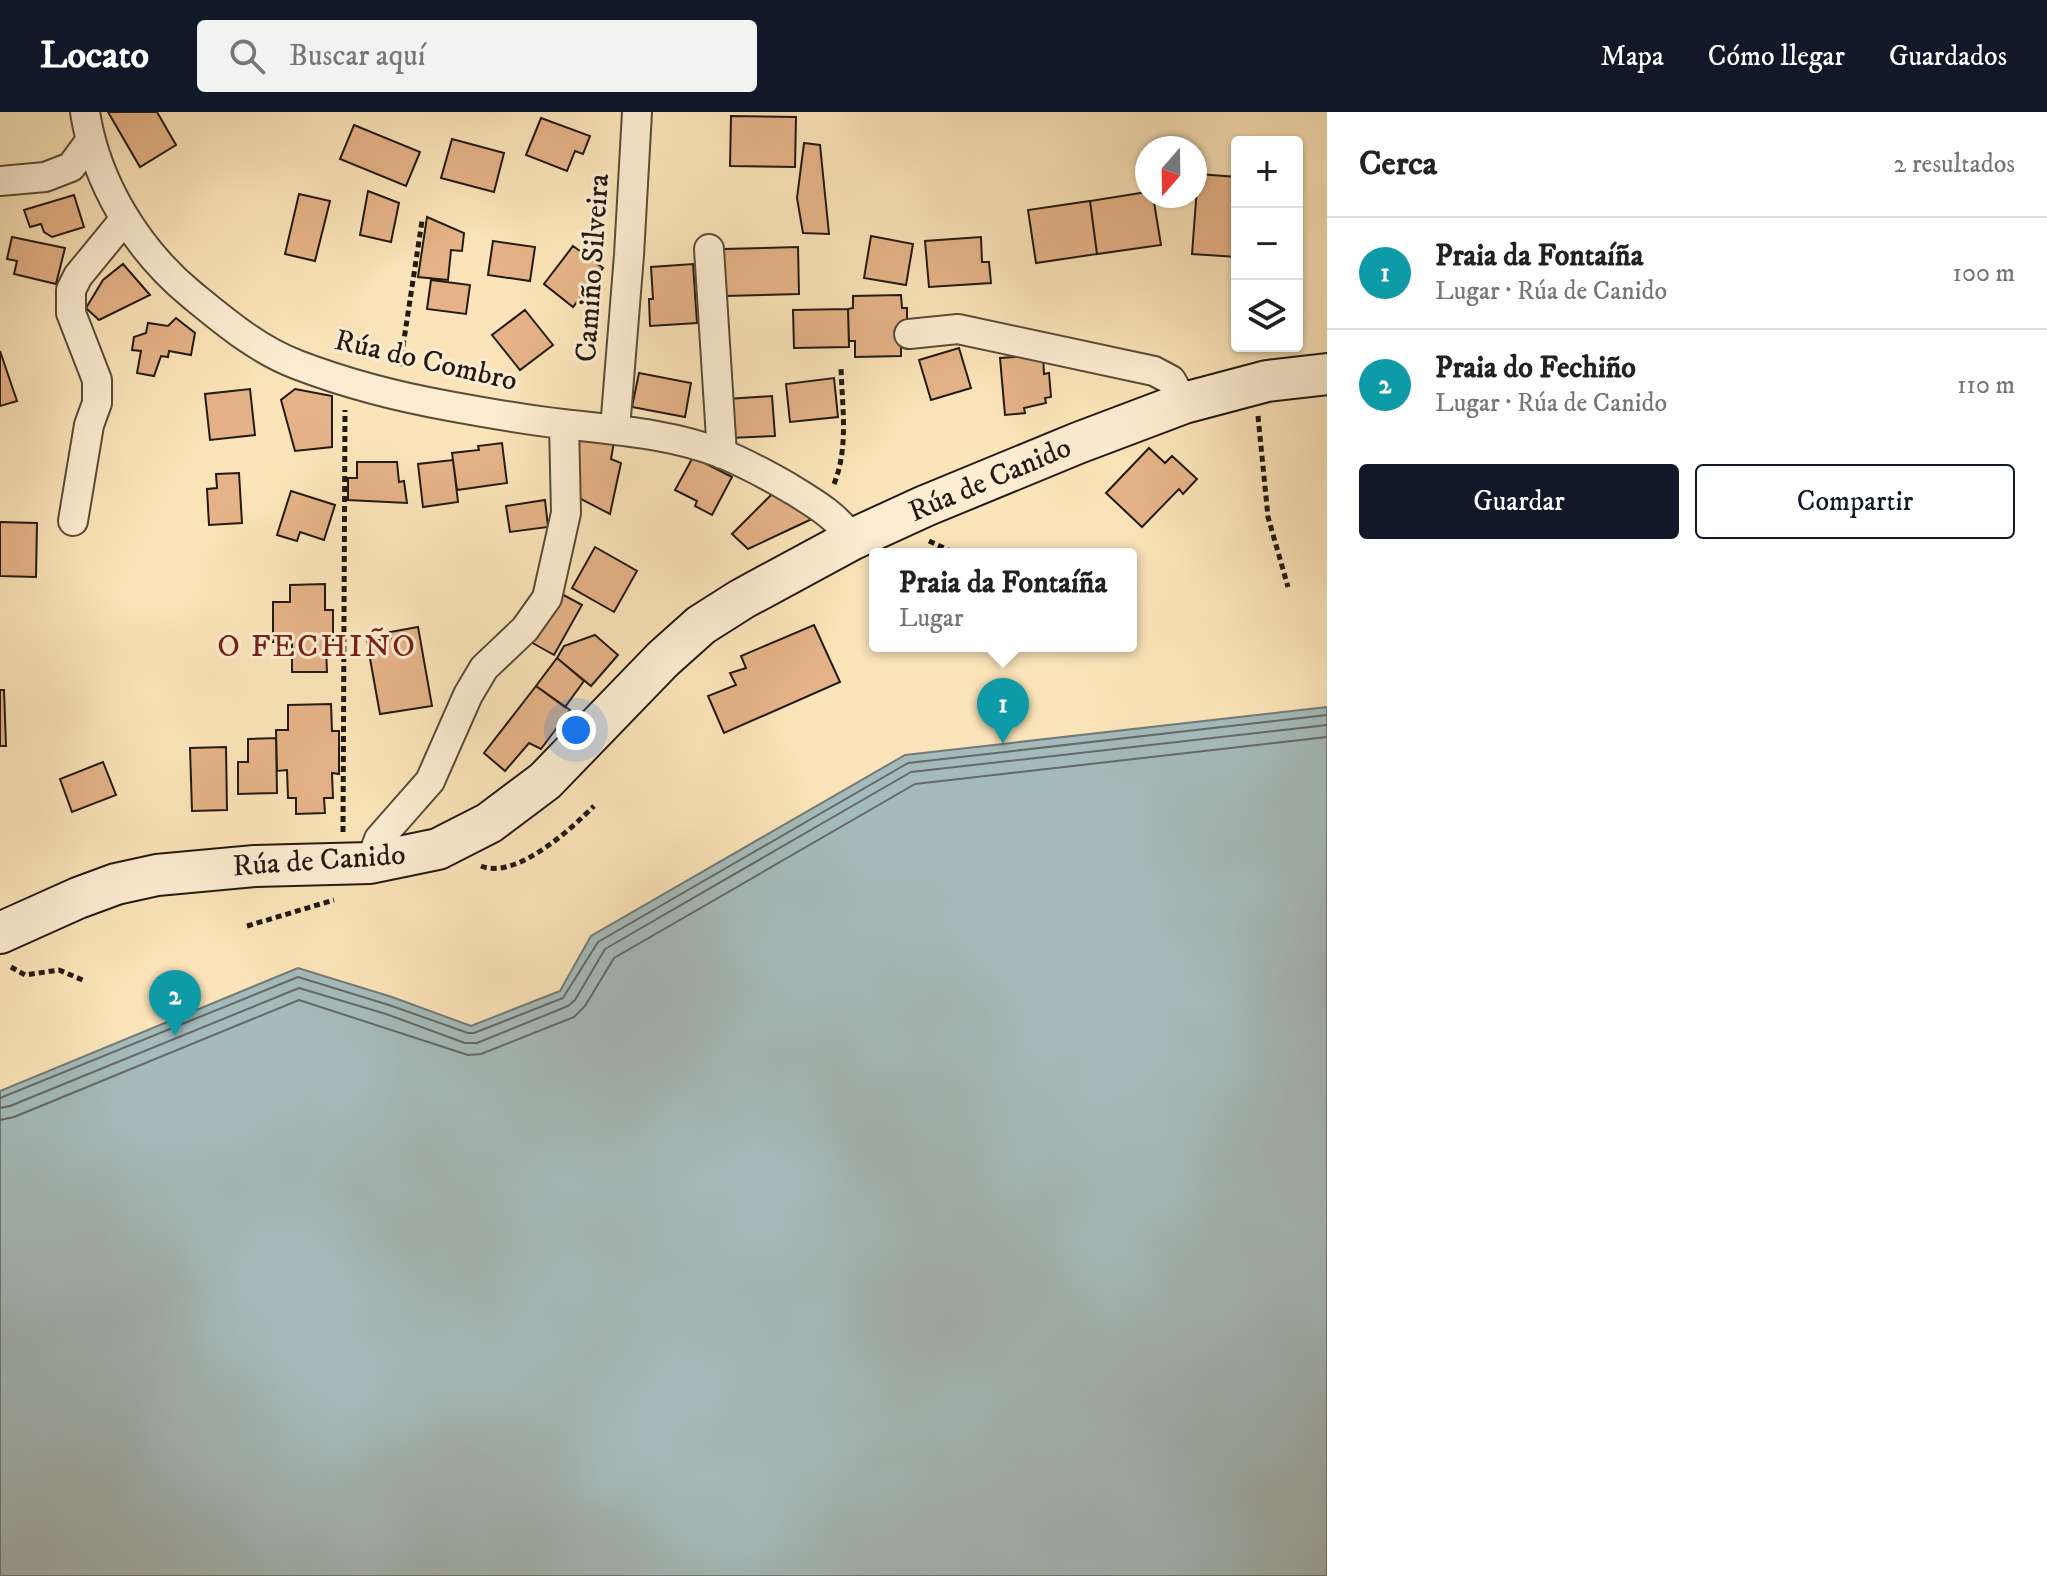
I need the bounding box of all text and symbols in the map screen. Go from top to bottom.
search box [197,20,757,92]
text: Locato [40,32,149,80]
icon: search [225,34,269,78]
text: Buscar aquí [289,38,426,75]
text: Mapa [1600,39,1664,74]
text: Cómo llegar [1708,39,1845,74]
text: Guardados [1889,39,2007,74]
north arrow [1135,136,1207,208]
map controls [1231,136,1303,352]
button: + [1231,136,1303,208]
text: Cerca [1359,143,1437,185]
text: 2 resultados [1894,148,2015,181]
street label: Camiño Silveira [568,172,618,364]
button: − [1231,208,1303,280]
text: Praia da Fontaíña [1435,238,1643,275]
text: 1 [1380,257,1390,290]
text: 100 m [1952,257,2015,290]
text: Lugar · Rúa de Canido [1435,275,1667,308]
button: layers [1231,280,1303,352]
street label: Rúa do Combro [331,322,521,400]
text: Praia do Fechiño [1435,350,1636,387]
text: 2 [1379,369,1391,402]
text: 110 m [1957,369,2015,402]
text: Lugar · Rúa de Canido [1435,387,1667,420]
street label: Rúa de Canido [903,429,1077,531]
button: Guardar [1359,464,1679,539]
button: Compartir [1695,464,2015,539]
popup [869,548,1137,652]
text: Praia da Fontaíña [899,565,1107,602]
text: Lugar [899,602,963,635]
district label: O FECHIÑO [217,627,417,667]
pin: 1 [977,678,1029,744]
your location [556,710,596,750]
street label: Rúa de Canido [231,837,407,885]
pin: 2 [149,970,201,1036]

